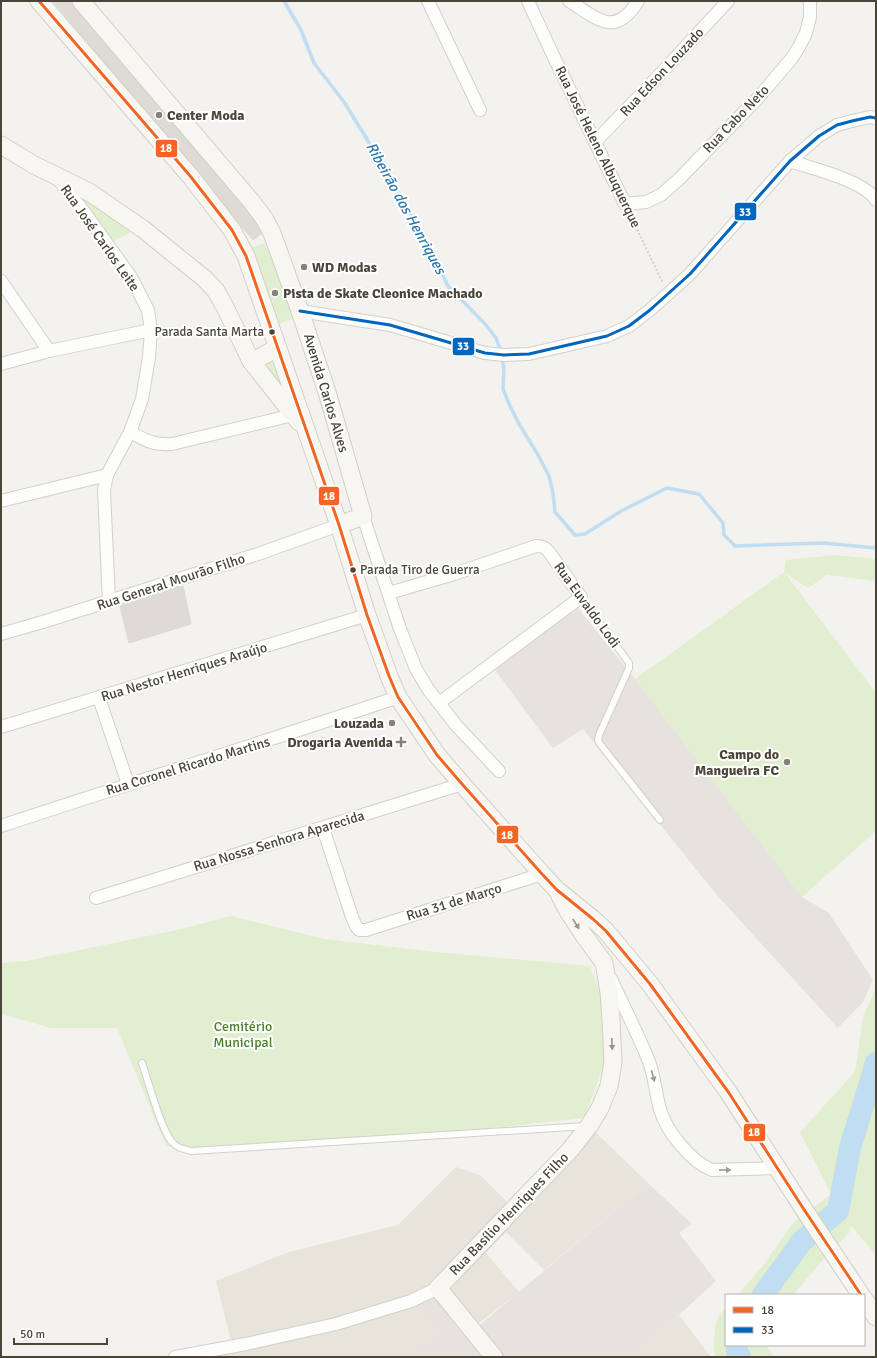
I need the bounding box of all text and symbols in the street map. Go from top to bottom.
street label: Rua Edson Louzado [617,24,707,120]
street label: Rua José Heleno Albuquerque [551,63,645,231]
street label: Rua Cabo Neto [699,82,773,156]
place label: Center Moda [167,107,244,124]
marker: Center Moda [154,110,164,120]
line badge: 18 [155,139,178,158]
water label: Ribeirão dos Henriques [362,139,450,278]
text: 18 [160,142,172,155]
street label: Rua José Carlos Leite [57,181,143,295]
line badge: 33 [734,202,757,221]
text: 33 [739,206,751,219]
place label: WD Modas [312,259,377,276]
marker: WD Modas [299,262,309,272]
place label: Pista de Skate Cleonice Machado [283,285,483,302]
marker: Pista de Skate Cleonice Machado [270,288,280,298]
place label: Parada Santa Marta [155,324,264,340]
marker: Parada Santa Marta [267,327,277,337]
street label: Avenida Carlos Alves [300,332,352,454]
line badge: 33 [452,337,475,356]
text: 33 [457,340,469,353]
line badge: 18 [318,486,340,506]
text: 18 [323,490,335,503]
street label: Rua General Mourão Filho [95,550,247,614]
street label: Rua Euvaldo Lodi [550,559,624,651]
place label: Parada Tiro de Guerra [360,562,480,578]
marker: Parada Tiro de Guerra [348,565,358,575]
street label: Rua Nestor Henriques Araújo [99,639,269,705]
place label: Louzada [334,715,384,732]
marker: Louzada [387,718,397,728]
street label: Rua Coronel Ricardo Martins [104,733,272,799]
place label: Drogaria Avenida [287,734,393,751]
marker: Drogaria Avenida [396,737,406,747]
place label: Campo do Mangueira FC [695,746,779,779]
marker: Campo do Mangueira FC [782,757,792,767]
street label: Rua Nossa Senhora Aparecida [192,807,366,875]
line badge: 18 [496,825,519,844]
text: 18 [501,829,513,842]
street label: Rua 31 de Março [404,879,504,925]
one-way arrow [572,919,580,929]
park label: Cemitério Municipal [213,1018,273,1051]
one-way arrow [609,1038,615,1051]
one-way arrow [651,1069,657,1082]
line badge: 18 [743,1123,766,1142]
text: 18 [748,1126,760,1139]
street label: Rua Basílio Henriques Filho [446,1149,572,1279]
one-way arrow [719,1167,732,1173]
legend [725,1294,865,1346]
text: 18 [761,1303,774,1318]
scale bar [14,1320,107,1346]
text: 33 [761,1323,774,1338]
text: 50 m [20,1327,45,1342]

